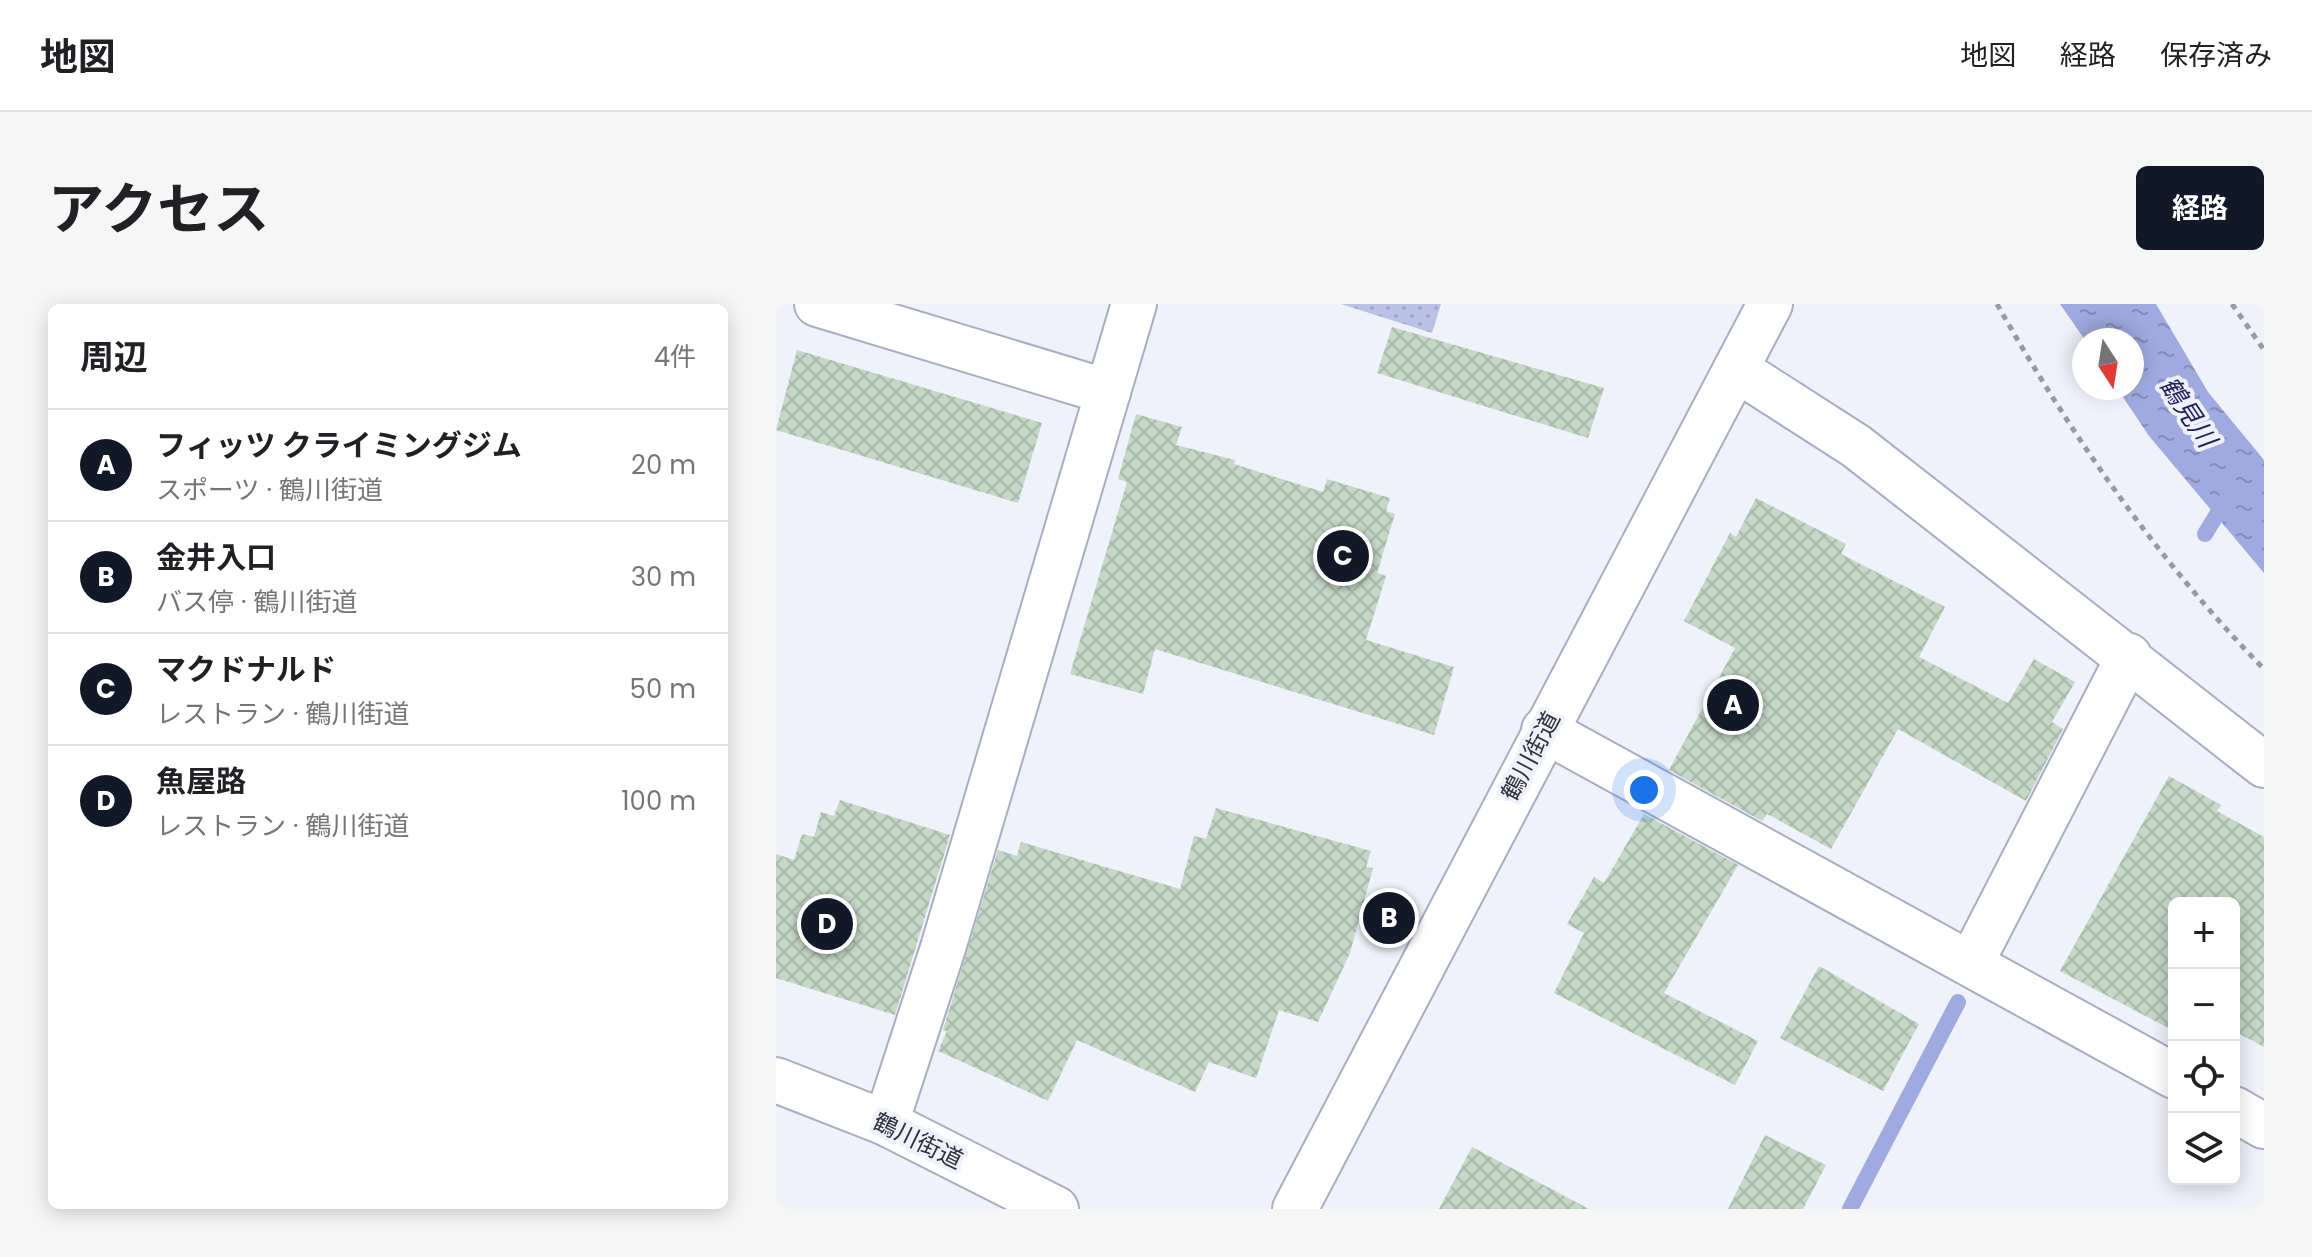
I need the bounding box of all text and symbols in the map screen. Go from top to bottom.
text: 地図 [40,30,116,83]
text: 地図 [1960,36,2016,75]
text: 経路 [2060,36,2116,75]
text: 保存済み [2160,36,2272,75]
button: 経路 [2136,166,2264,250]
text: アクセス [48,170,269,249]
north arrow [2072,328,2144,400]
text: 周辺 [80,333,148,381]
text: 4件 [654,339,696,375]
water label: 鶴見川 [2151,370,2226,457]
text: フィッツ クライミングジム [156,424,522,467]
text: A [96,447,116,483]
text: 20 m [631,447,696,483]
text: スポーツ · 鶴川街道 [156,472,383,508]
pin: C [1317,526,1369,586]
text: 金井入口 [156,536,276,579]
text: B [97,559,115,595]
text: 30 m [631,559,696,595]
text: バス停 · 鶴川街道 [156,584,357,620]
text: マクドナルド [156,648,336,691]
text: C [96,671,116,707]
text: 50 m [630,671,696,707]
pin: A [1707,675,1759,735]
text: レストラン · 鶴川街道 [156,696,409,732]
street label: 鶴川街道 [1493,706,1568,806]
text: 魚屋路 [156,760,246,803]
your location [1624,770,1664,810]
text: D [97,783,115,819]
text: 100 m [621,783,696,819]
text: レストラン · 鶴川街道 [156,808,409,844]
pin: B [1363,888,1415,948]
pin: D [801,894,853,954]
map controls [2168,897,2240,1185]
button: + [2168,897,2240,969]
button: − [2168,969,2240,1041]
button: locate [2168,1041,2240,1113]
street label: 鶴川街道 [868,1105,969,1176]
button: layers [2168,1113,2240,1185]

